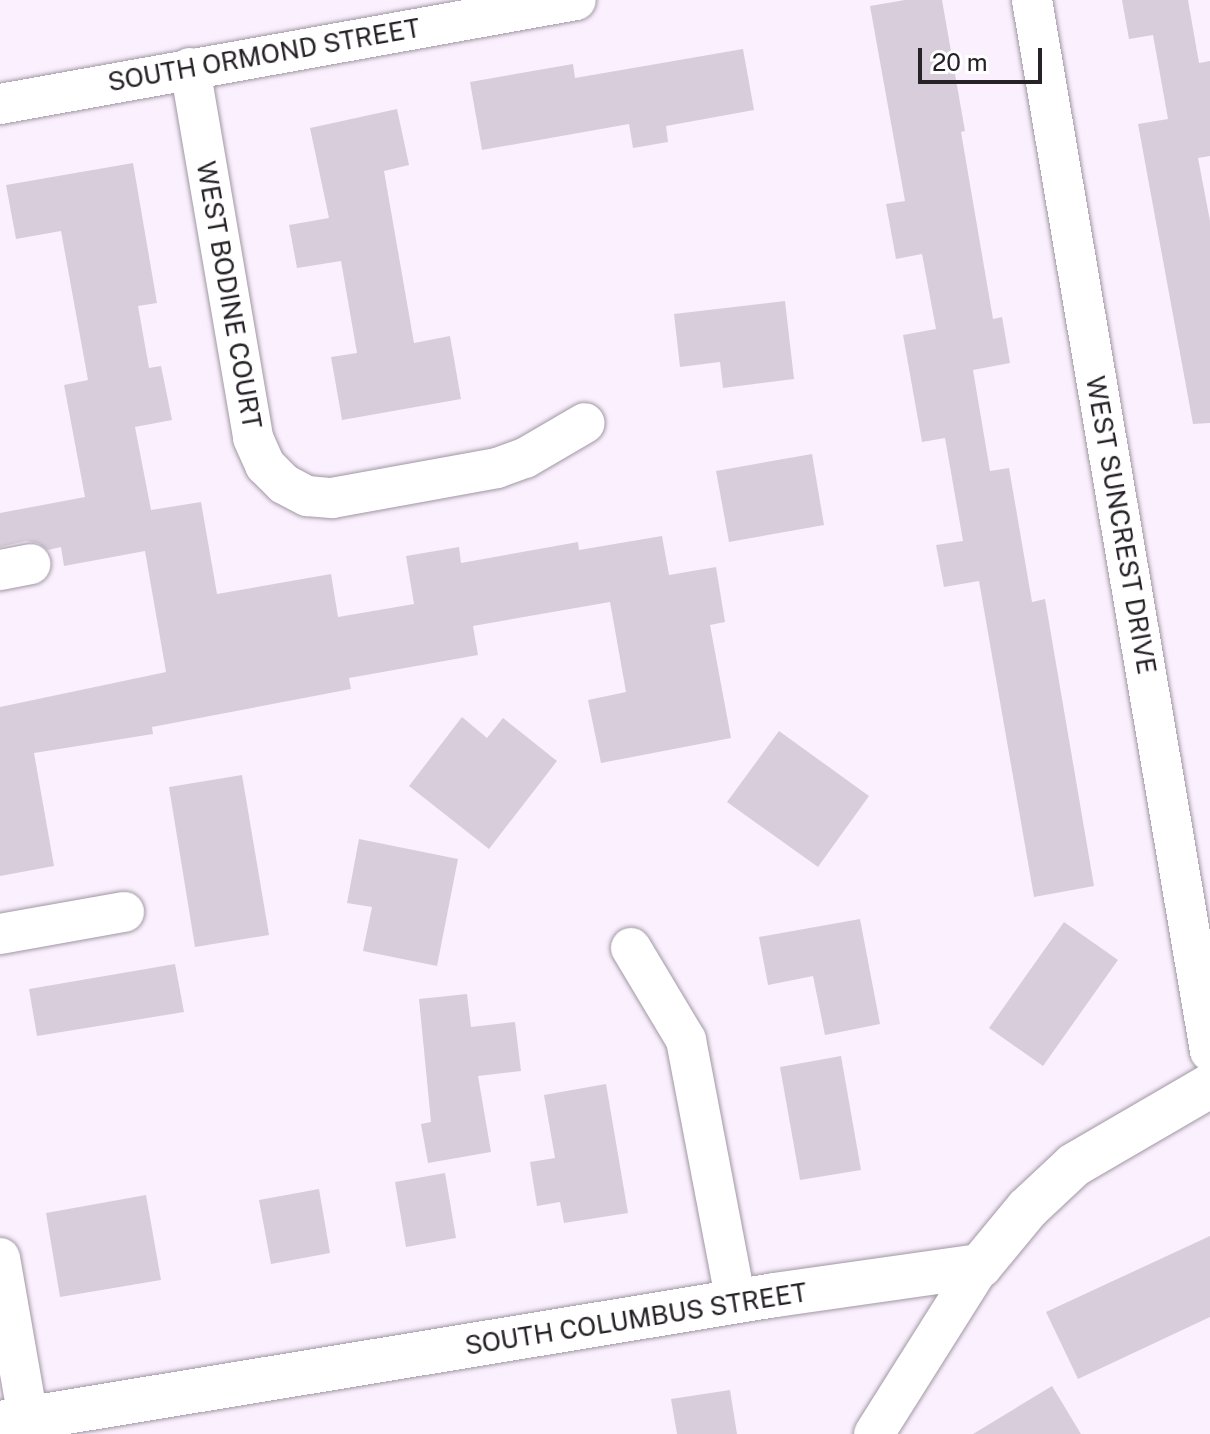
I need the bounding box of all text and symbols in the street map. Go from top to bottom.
street label: SOUTH ORMOND STREET [105,12,423,98]
scale bar [922,32,1046,82]
text: 20 m [932,48,988,76]
street label: WEST BODINE COURT [190,159,268,431]
street label: WEST SUNCREST DRIVE [1079,374,1163,676]
street label: SOUTH COLUMBUS STREET [463,1277,809,1361]

